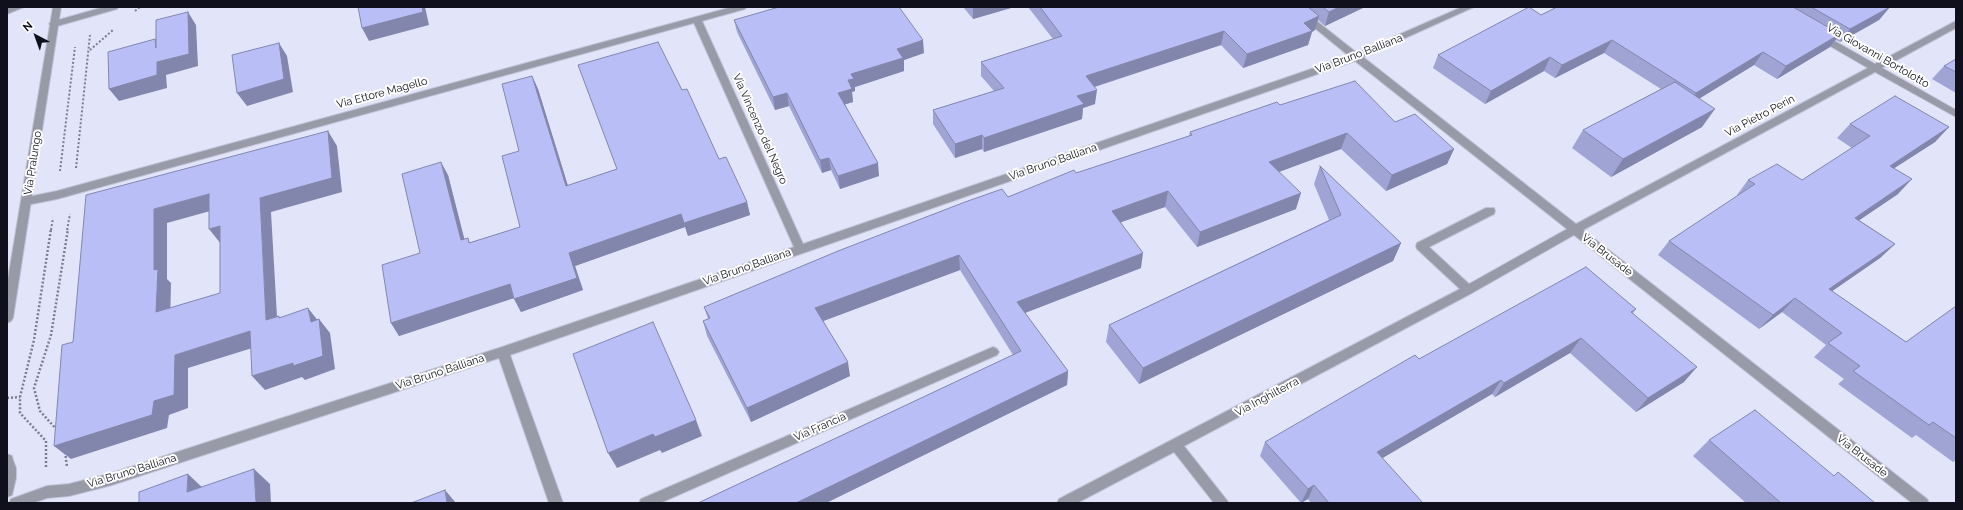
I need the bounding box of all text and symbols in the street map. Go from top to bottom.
north arrow [16,16,56,56]
text: N [20,19,35,34]
street label: Via Giovanni Bortolotto [1824,21,1932,91]
street label: Via Bruno Balliana [1314,31,1404,77]
street label: Via Vincenzo del Negro [730,72,790,186]
street label: Via Ettore Magello [335,75,429,111]
street label: Via Pietro Perin [1723,92,1797,140]
street label: Via Pralungo [21,130,45,196]
street label: Via Bruno Balliana [1007,141,1099,183]
street label: Via Brusade [1579,231,1635,279]
street label: Via Bruno Balliana [701,246,793,288]
street label: Via Bruno Balliana [394,351,486,393]
street label: Via Inghilterra [1233,375,1301,419]
street label: Via Francia [792,410,848,444]
street label: Via Brusade [1834,432,1890,480]
street label: Via Bruno Balliana [86,451,178,491]

